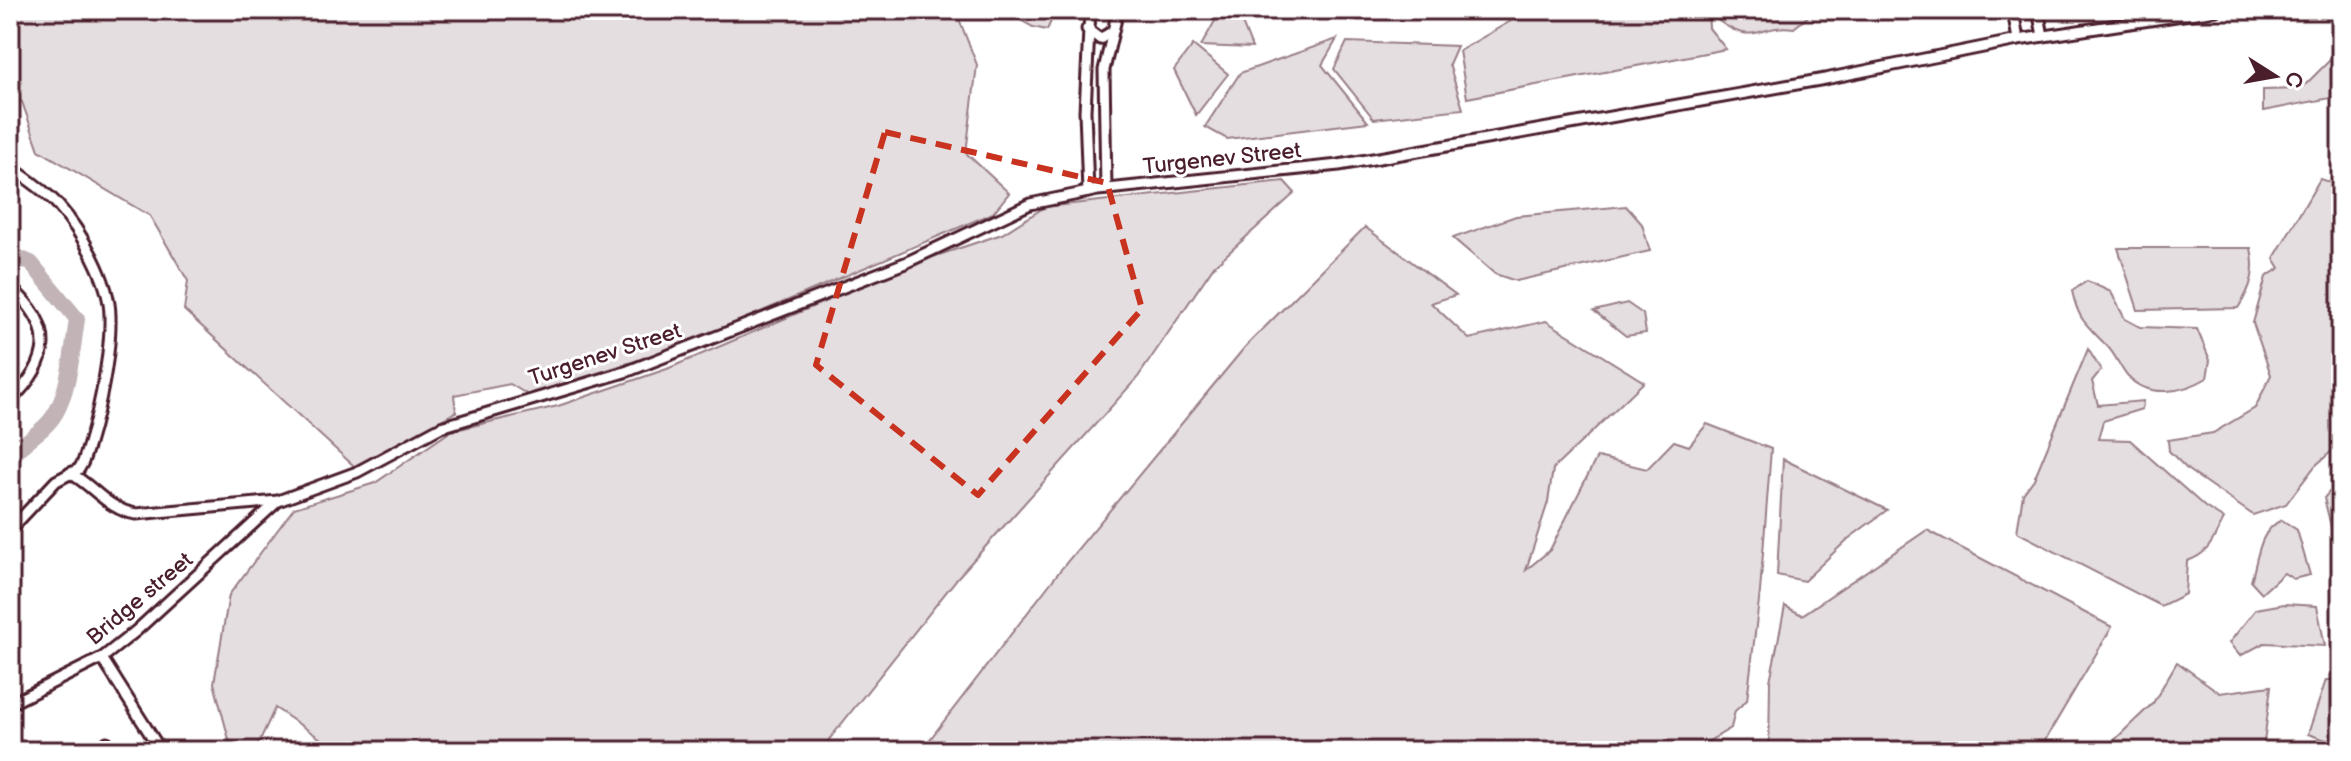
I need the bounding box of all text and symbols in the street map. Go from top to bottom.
north arrow [2235,36,2315,116]
text: С [2278,69,2308,90]
street label: Turgenev Street [1142,137,1303,181]
street label: Turgenev Street [525,318,685,392]
street label: Bridge street [81,547,199,651]

